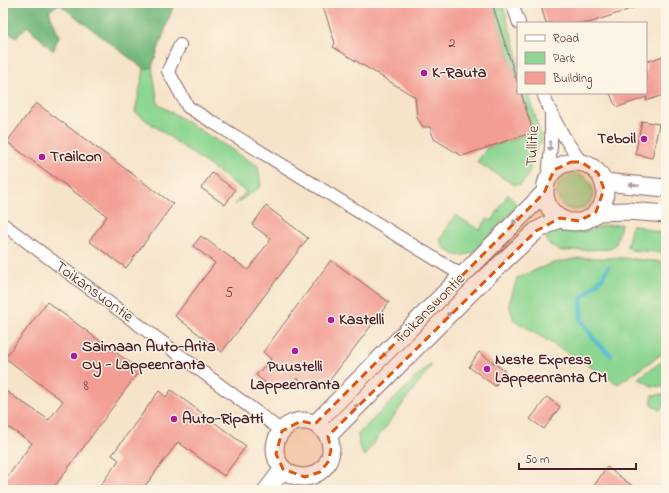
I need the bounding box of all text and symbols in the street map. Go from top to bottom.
legend [517,22,647,94]
text: Road [553,30,579,48]
house number: 2 [449,33,456,54]
text: Park [553,50,575,68]
place label: K-Rauta [432,61,487,85]
marker: K-Rauta [419,68,429,78]
text: Building [552,70,592,89]
street label: Tullitie [520,124,546,167]
place label: Teboil [597,127,636,151]
marker: Teboil [639,134,649,144]
one-way arrow [547,140,554,152]
place label: Trailcon [50,145,102,169]
marker: Trailcon [37,152,47,162]
one-way arrow [628,182,640,188]
one-way arrow [512,215,521,225]
street label: Toikansuontie [50,255,139,329]
street label: Toikansuontie [389,267,472,350]
house number: 5 [225,283,233,304]
place label: Kastelli [339,308,384,332]
one-way arrow [442,311,452,321]
marker: Kastelli [326,315,336,325]
place label: Saimaan Auto-Arita Oy - Lappeenranta [82,335,216,378]
marker: Puustelli Lappeenranta [290,346,300,356]
one-way arrow [381,348,391,358]
place label: Neste Express Lappeenranta CM [495,348,607,390]
marker: Saimaan Auto-Arita Oy - Lappeenranta [69,351,79,361]
place label: Puustelli Lappeenranta [250,355,340,397]
marker: Neste Express Lappeenranta CM [482,364,492,374]
house number: 8 [83,376,89,397]
one-way arrow [350,403,360,413]
place label: Auto-Ripatti [182,407,263,431]
marker: Auto-Ripatti [169,414,179,424]
scale bar [519,445,636,471]
text: 50 m [525,451,549,469]

